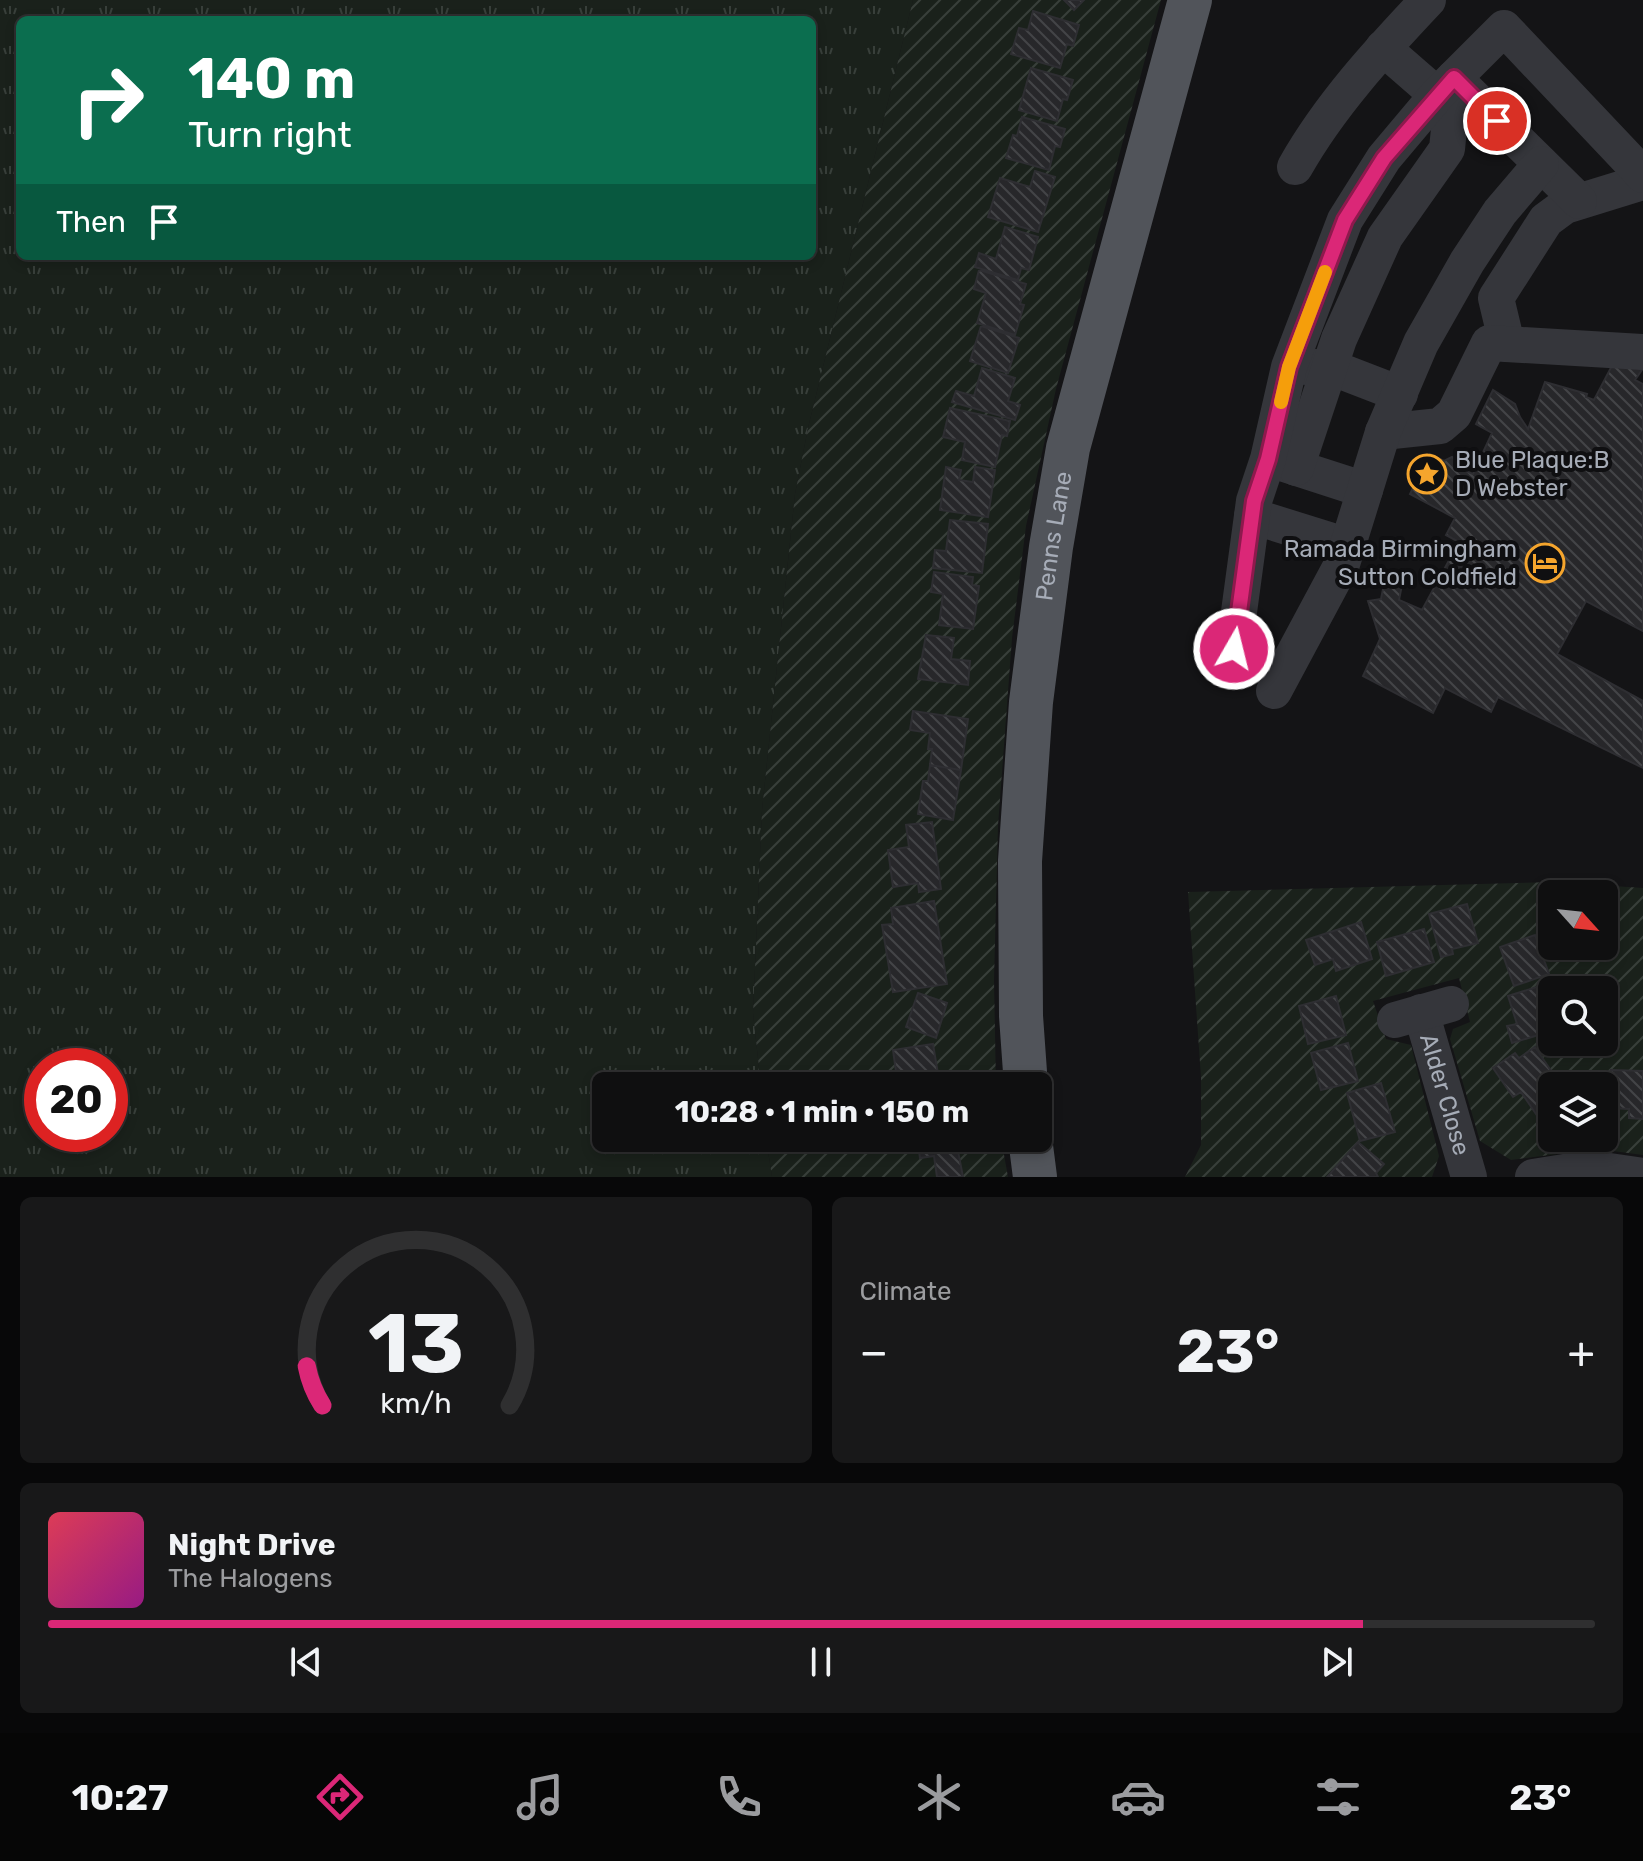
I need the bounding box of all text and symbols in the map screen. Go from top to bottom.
text: 140 m [188,46,355,112]
icon: right [56,48,160,152]
pin [1463,87,1531,155]
icon: arrive [1475,99,1519,143]
text: Turn right [188,113,352,156]
icon: arrive [142,200,186,244]
text: Then [56,204,126,240]
place label: Blue Plaque:B D Webster [1455,446,1610,502]
place icon: Blue Plaque:B D Webster [1406,453,1448,495]
street label: Penns Lane [1030,469,1078,603]
place label: Ramada Birmingham Sutton Coldfield [1284,535,1517,591]
hotel icon: Ramada Birmingham Sutton Coldfield [1524,542,1566,584]
position arrow [1192,607,1276,691]
north arrow [1538,880,1618,960]
map controls [1538,880,1618,1152]
button: search [1538,976,1618,1056]
street label: Alder Close [1414,1030,1476,1159]
speed limit sign: 20 [24,1048,128,1152]
button: layers [1538,1072,1618,1152]
text: 10:28 · 1 min · 150 m [675,1094,969,1130]
text: Climate [860,1276,952,1307]
text: 13 [368,1294,464,1393]
text: 23° [1176,1316,1279,1387]
text: − [860,1326,888,1378]
text: + [1568,1326,1595,1378]
text: km/h [380,1386,451,1420]
text: Night Drive [168,1527,336,1563]
text: The Halogens [168,1563,333,1594]
icon: previous [284,1640,328,1684]
icon: pause [799,1640,843,1684]
icon: next [1315,1640,1359,1684]
icon: directions [312,1769,368,1825]
icon: music [512,1769,568,1825]
icon: phone [711,1769,767,1825]
icon: climate [911,1769,967,1825]
icon: car [1110,1769,1166,1825]
icon: filters [1310,1769,1366,1825]
text: 10:27 [72,1776,169,1819]
text: 23° [1509,1776,1571,1819]

